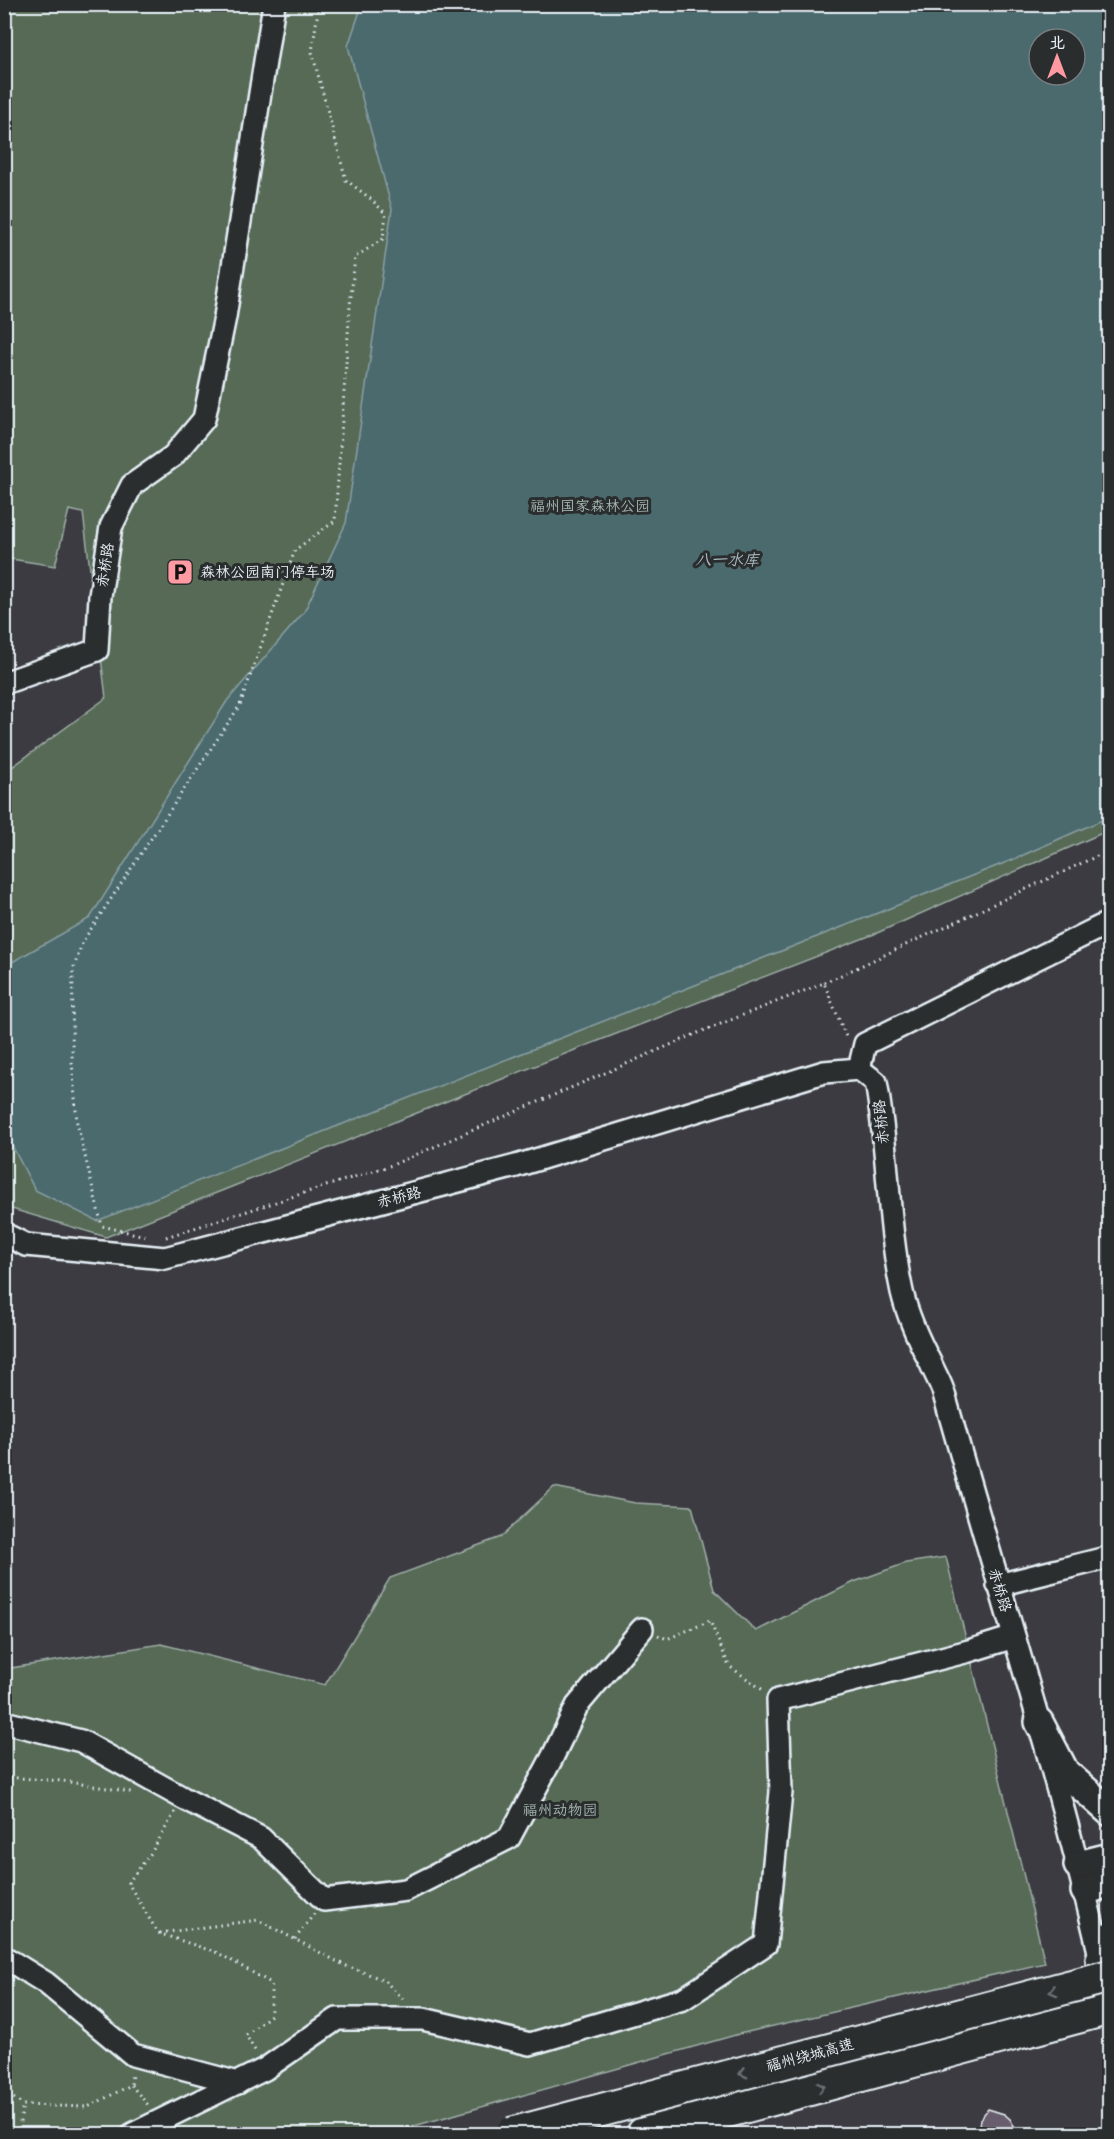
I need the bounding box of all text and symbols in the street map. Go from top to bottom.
north arrow [1027,27,1087,87]
text: 北 [1049,32,1065,53]
park label: 福州国家森林公园 [530,496,650,516]
street label: 赤桥路 [92,541,118,589]
water label: 八一水库 [695,549,761,570]
parking icon: 森林公园南门停车场 [165,557,195,587]
place label: 森林公园南门停车场 [200,562,335,582]
street label: 赤桥路 [869,1099,893,1145]
street label: 赤桥路 [375,1182,423,1212]
street label: 赤桥路 [984,1566,1016,1614]
park label: 福州动物园 [522,1800,598,1820]
one-way arrow [1048,1984,1058,1997]
street label: 福州绕城高速 [764,2034,856,2076]
one-way arrow [738,2066,748,2079]
one-way arrow [816,2081,826,2094]

